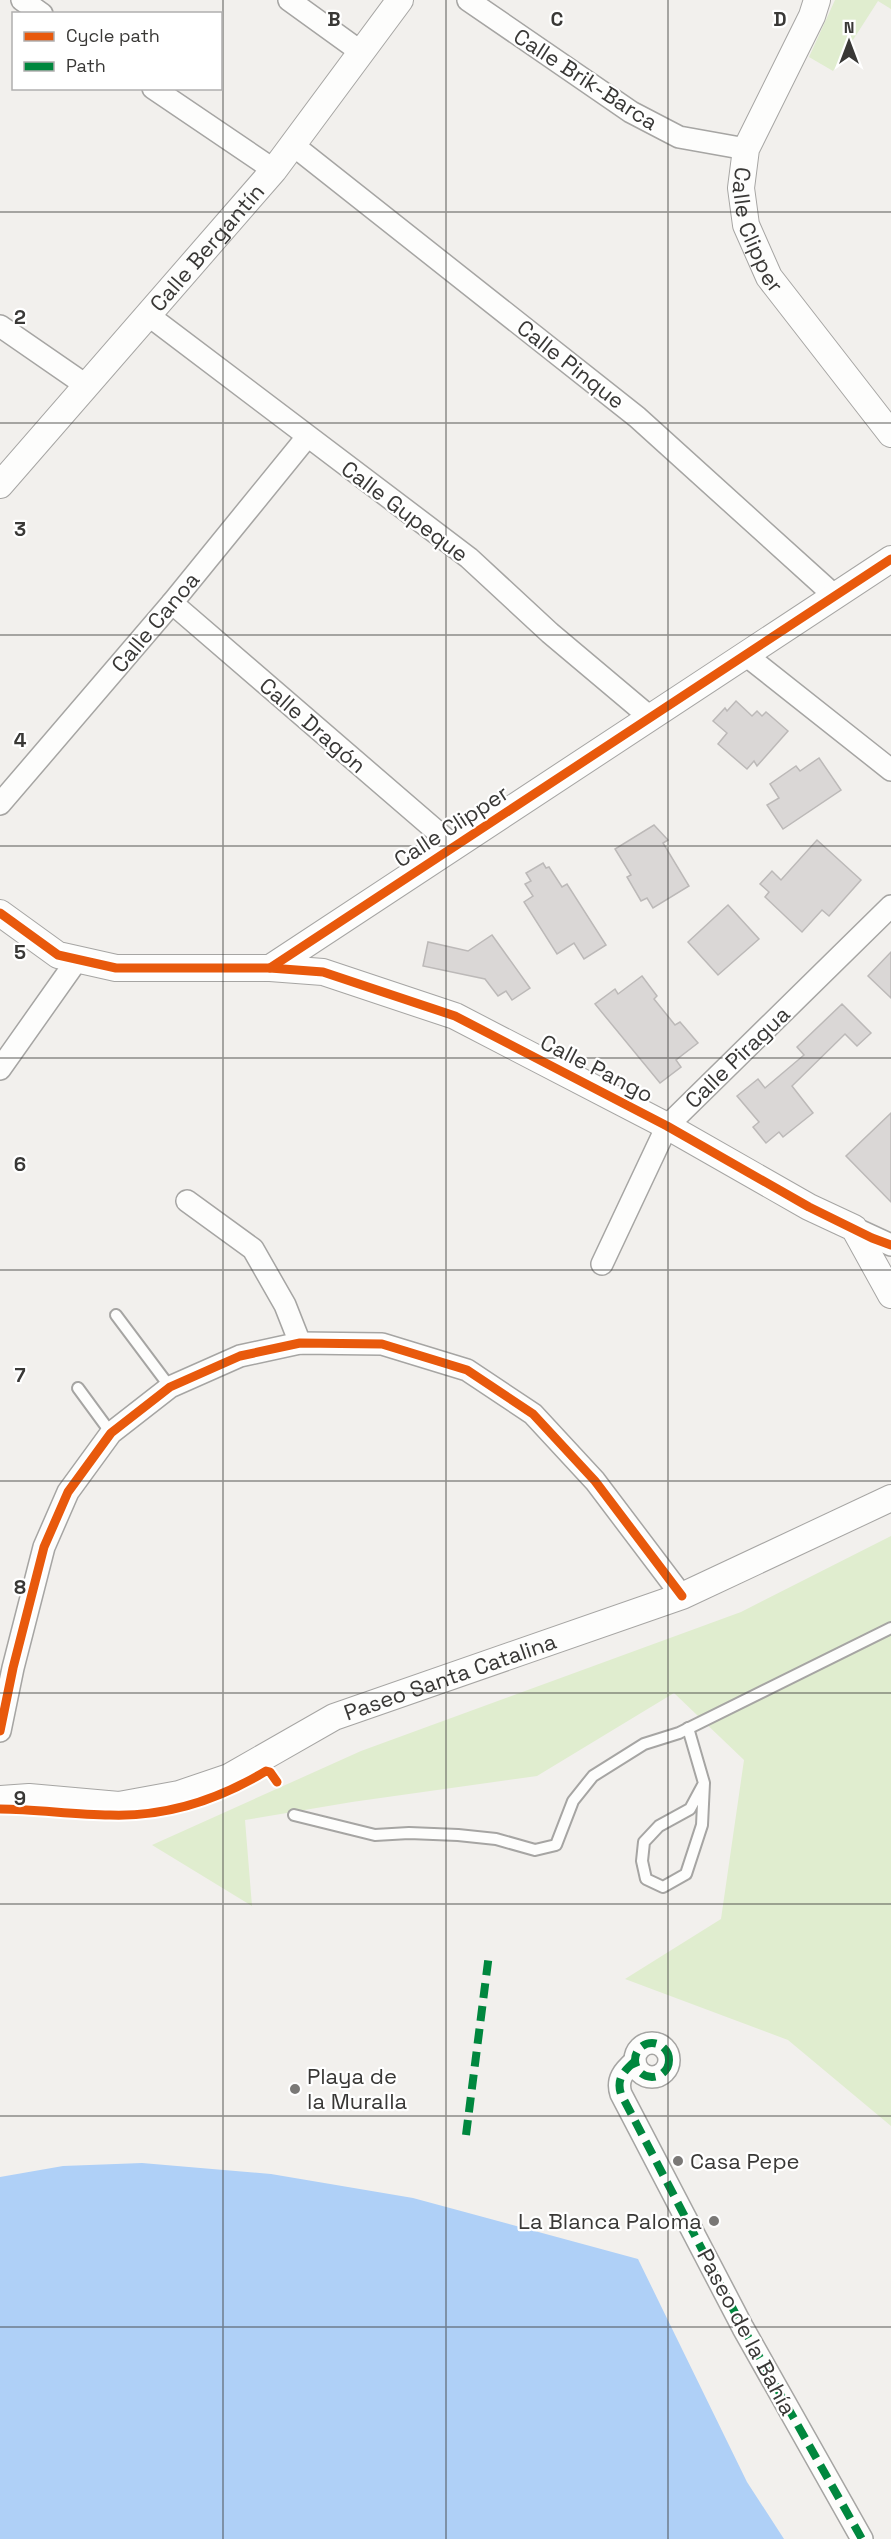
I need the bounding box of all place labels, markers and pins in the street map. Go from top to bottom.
place label: Playa de la Muralla [307,2062,408,2115]
marker: Playa de la Muralla [288,2082,302,2096]
place label: Casa Pepe [690,2147,800,2175]
marker: Casa Pepe [671,2154,685,2168]
place label: La Blanca Paloma [518,2207,702,2235]
marker: La Blanca Paloma [707,2214,721,2228]

